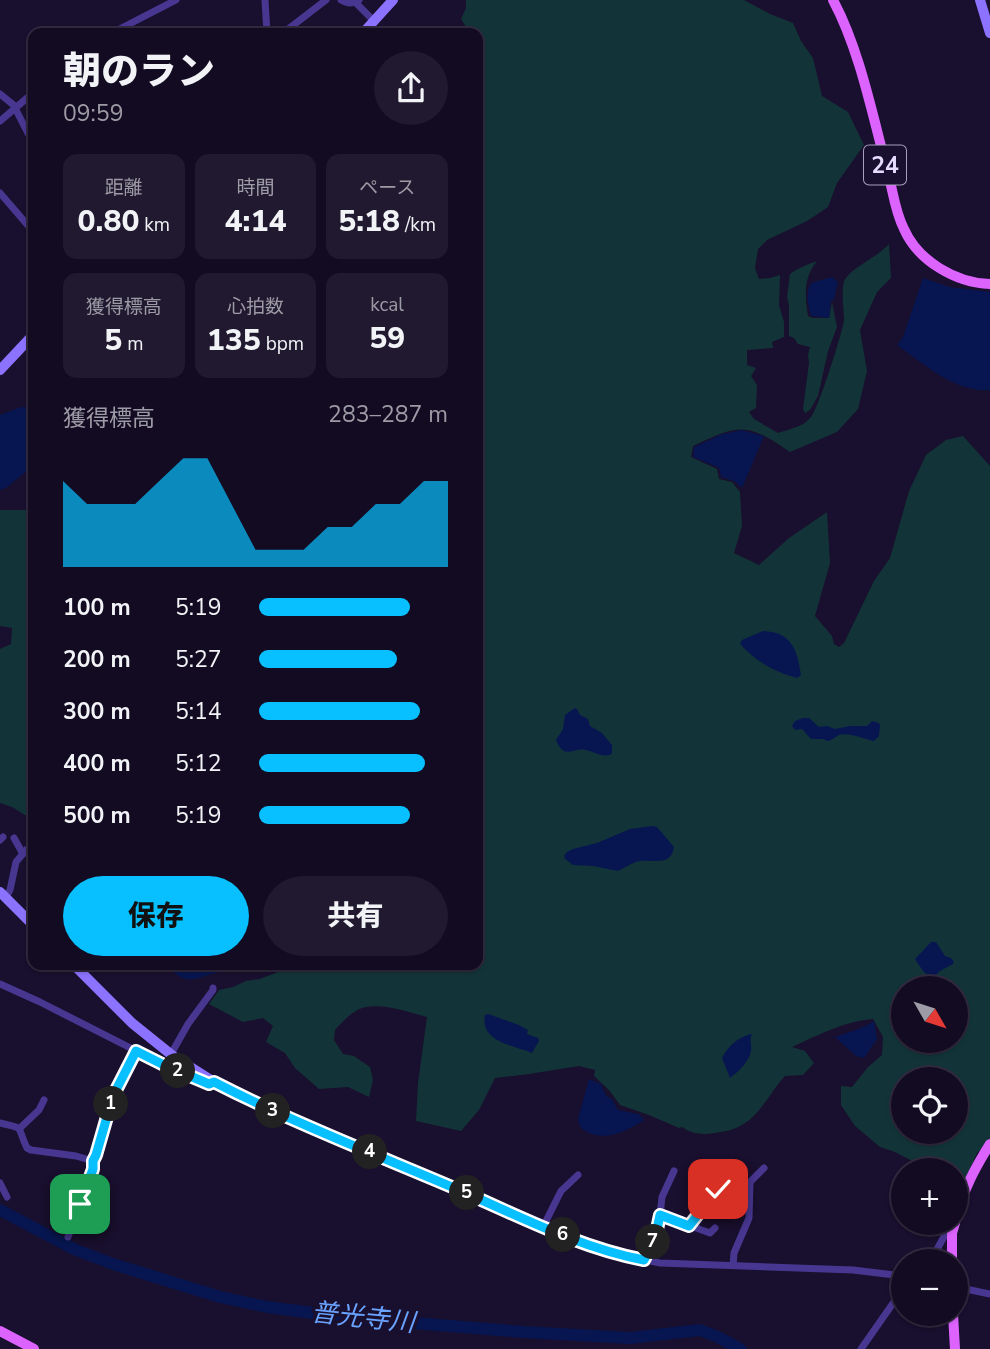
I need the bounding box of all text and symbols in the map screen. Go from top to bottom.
text: 朝のラン [63,46,215,97]
button: share [374,51,448,125]
text: 09:59 [63,98,123,129]
road number: 24 [864,146,906,184]
text: 距離 [105,175,143,201]
text: 時間 [236,175,275,201]
text: ペース [359,175,415,201]
text: 0.80 [78,201,139,242]
text: 4:14 [225,201,286,242]
text: 5:18 [338,201,400,242]
text: km [139,212,170,238]
text: /km [400,212,436,238]
text: kcal [370,292,404,318]
text: 獲得標高 [86,294,162,320]
text: 心拍数 [227,294,284,320]
text: 59 [369,318,405,359]
text: 5 [104,320,122,361]
text: 135 [207,320,261,361]
text: m [122,331,143,357]
text: bpm [261,331,304,357]
text: 283–287 m [328,399,448,430]
text: 獲得標高 [63,403,155,434]
text: 100 m [63,592,131,623]
text: 5:19 [175,592,222,623]
text: 200 m [63,644,131,675]
text: 5:27 [175,644,222,675]
text: 300 m [63,696,131,727]
text: 5:14 [175,696,222,727]
text: 400 m [63,748,131,779]
text: 5:12 [175,748,222,779]
text: 500 m [63,800,131,831]
text: 5:19 [175,800,222,831]
button: 保存 [63,876,249,956]
button: 共有 [263,876,448,956]
north arrow [891,976,968,1054]
map controls [891,976,968,1326]
pin: 2 [160,1054,196,1088]
text: 2 [172,1057,183,1083]
button: locate [891,1067,968,1144]
pin: 1 [94,1086,128,1122]
text: 1 [105,1090,116,1116]
pin: 3 [256,1094,290,1128]
text: 3 [267,1097,278,1123]
pin: 4 [352,1134,388,1170]
text: 4 [364,1138,375,1164]
button: + [891,1158,968,1235]
pin [688,1159,748,1219]
icon: check [699,1170,737,1208]
pin [50,1174,110,1234]
pin: 5 [449,1176,484,1210]
text: 5 [461,1179,472,1205]
icon: arrive [61,1185,99,1223]
pin: 6 [546,1218,580,1252]
text: 6 [557,1221,568,1247]
pin: 7 [636,1224,670,1260]
text: 7 [647,1228,658,1254]
button: − [891,1249,968,1326]
water label: 普光寺川 [309,1295,419,1341]

